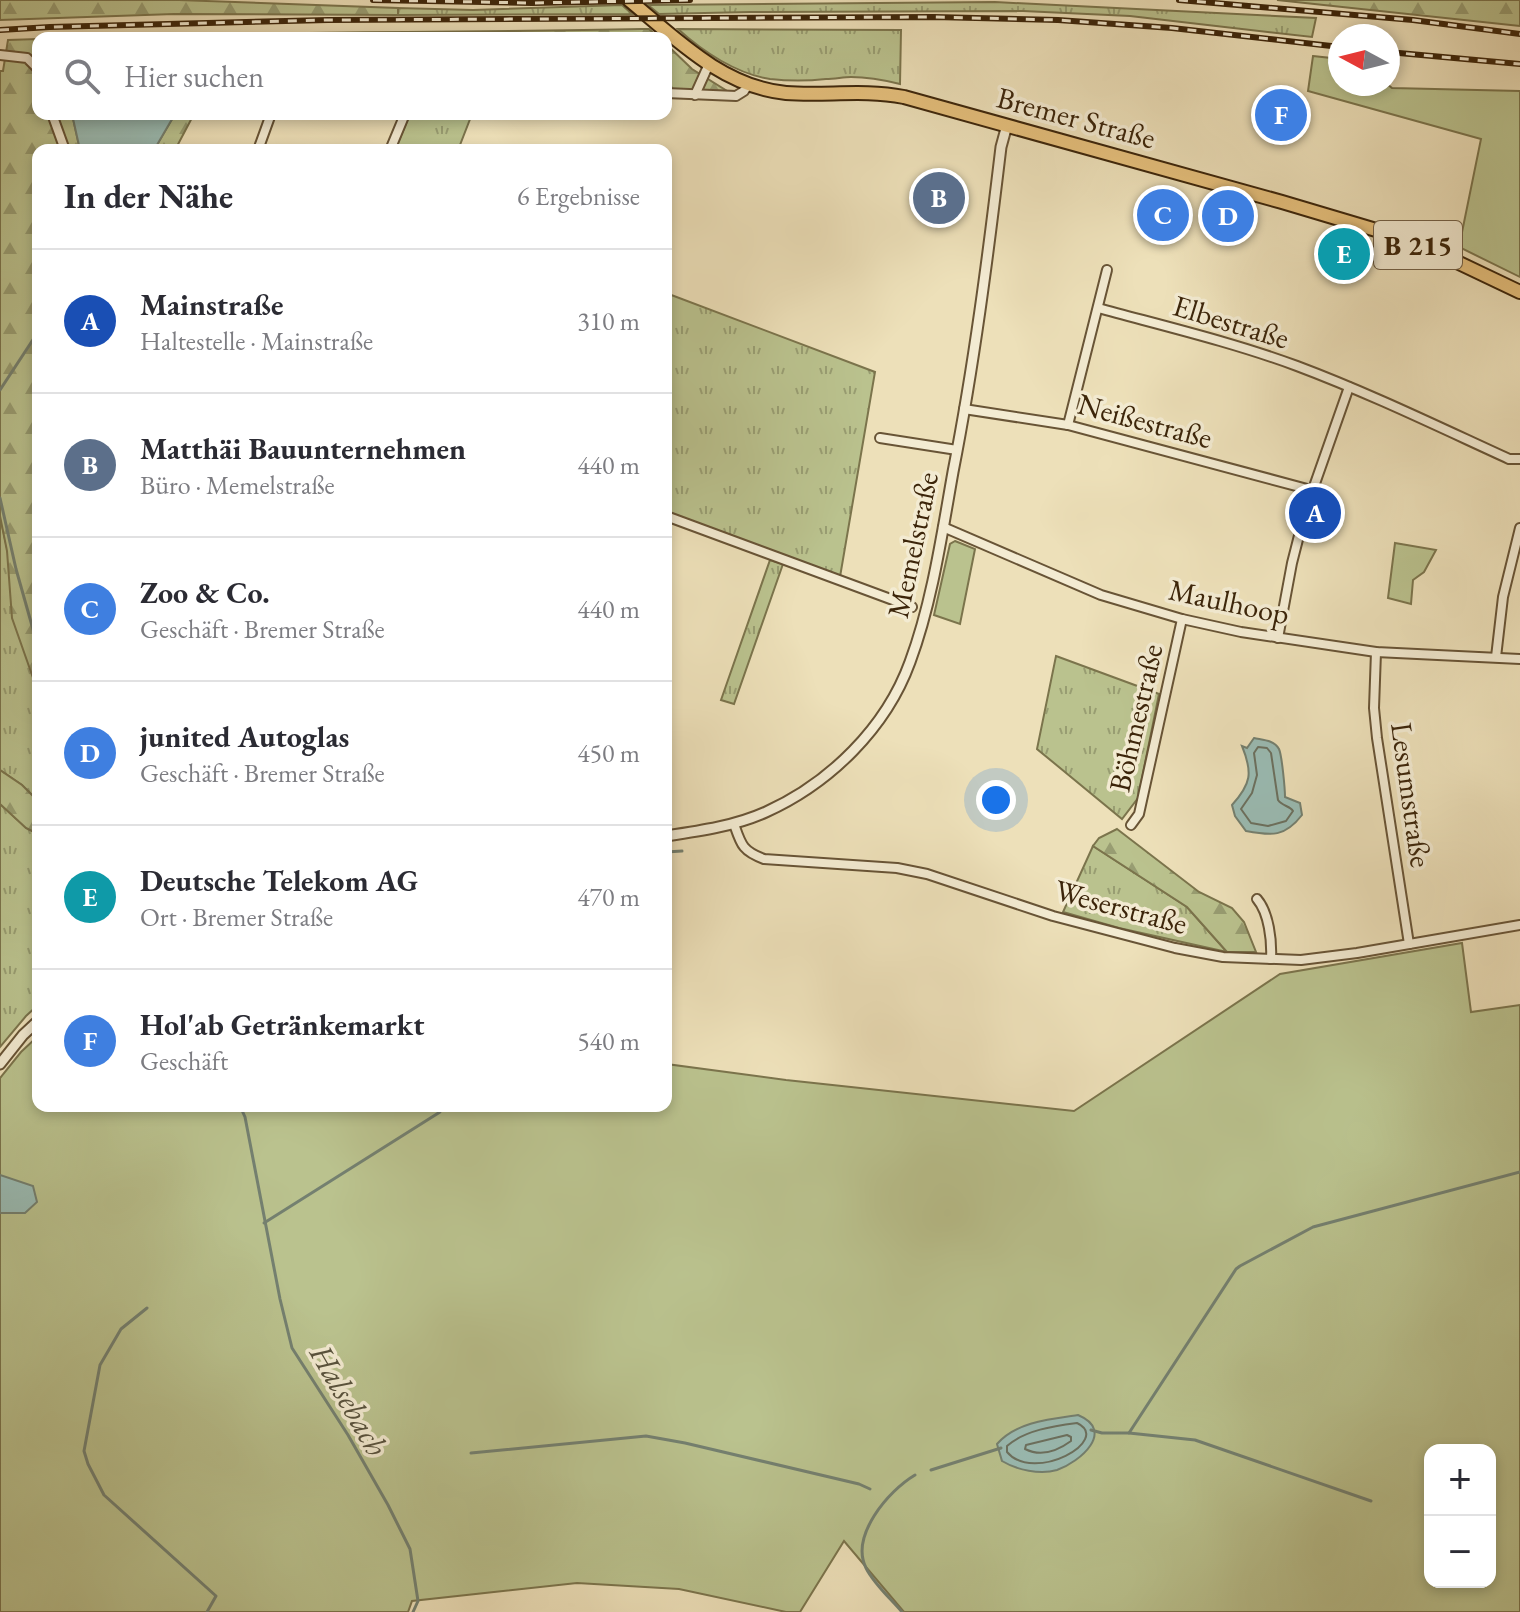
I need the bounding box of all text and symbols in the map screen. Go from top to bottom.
north arrow [1328,24,1400,96]
search box [32,32,672,120]
icon: search [60,54,104,98]
text: Hier suchen [124,57,264,96]
street label: Bremer Straße [993,78,1160,157]
pin: F [1255,85,1307,145]
pin: B [913,168,965,228]
text: In der Nähe [64,174,233,218]
text: 6 Ergebnisse [517,179,640,213]
pin: C [1137,185,1189,245]
pin: D [1202,186,1254,246]
road number: B 215 [1374,221,1462,269]
pin: E [1318,224,1370,284]
text: Mainstraße [140,285,283,324]
street label: Elbestraße [1168,285,1294,358]
text: A [81,304,99,338]
text: 310 m [577,304,640,338]
text: Haltestelle · Mainstraße [140,324,373,358]
street label: Neißestraße [1074,384,1217,457]
text: Matthäi Bauunternehmen [140,429,466,468]
text: B [82,448,98,482]
text: 440 m [577,448,640,482]
text: Büro · Memelstraße [140,468,335,502]
street label: Memelstraße [878,468,947,621]
pin: A [1289,483,1341,543]
street label: Maulhoop [1165,570,1293,633]
text: Zoo & Co. [140,573,270,612]
text: C [81,592,99,626]
text: 440 m [577,592,640,626]
text: Geschäft · Bremer Straße [140,612,385,646]
street label: Böhmestraße [1100,640,1171,796]
text: junited Autoglas [140,717,349,756]
street label: Lesumstraße [1382,720,1441,870]
text: D [80,736,100,770]
text: 450 m [577,736,640,770]
text: Geschäft · Bremer Straße [140,756,385,790]
your location [976,780,1016,820]
text: Deutsche Telekom AG [140,861,418,900]
street label: Weserstraße [1051,870,1192,943]
text: E [83,880,97,914]
text: 470 m [577,880,640,914]
text: Ort · Bremer Straße [140,900,333,934]
text: Hol'ab Getränkemarkt [140,1005,424,1044]
text: F [83,1024,97,1058]
text: 540 m [577,1024,640,1058]
text: Geschäft [140,1044,228,1078]
water label: Halsebach [300,1336,398,1464]
map controls [1424,1444,1496,1588]
button: + [1424,1444,1496,1516]
button: − [1424,1516,1496,1588]

